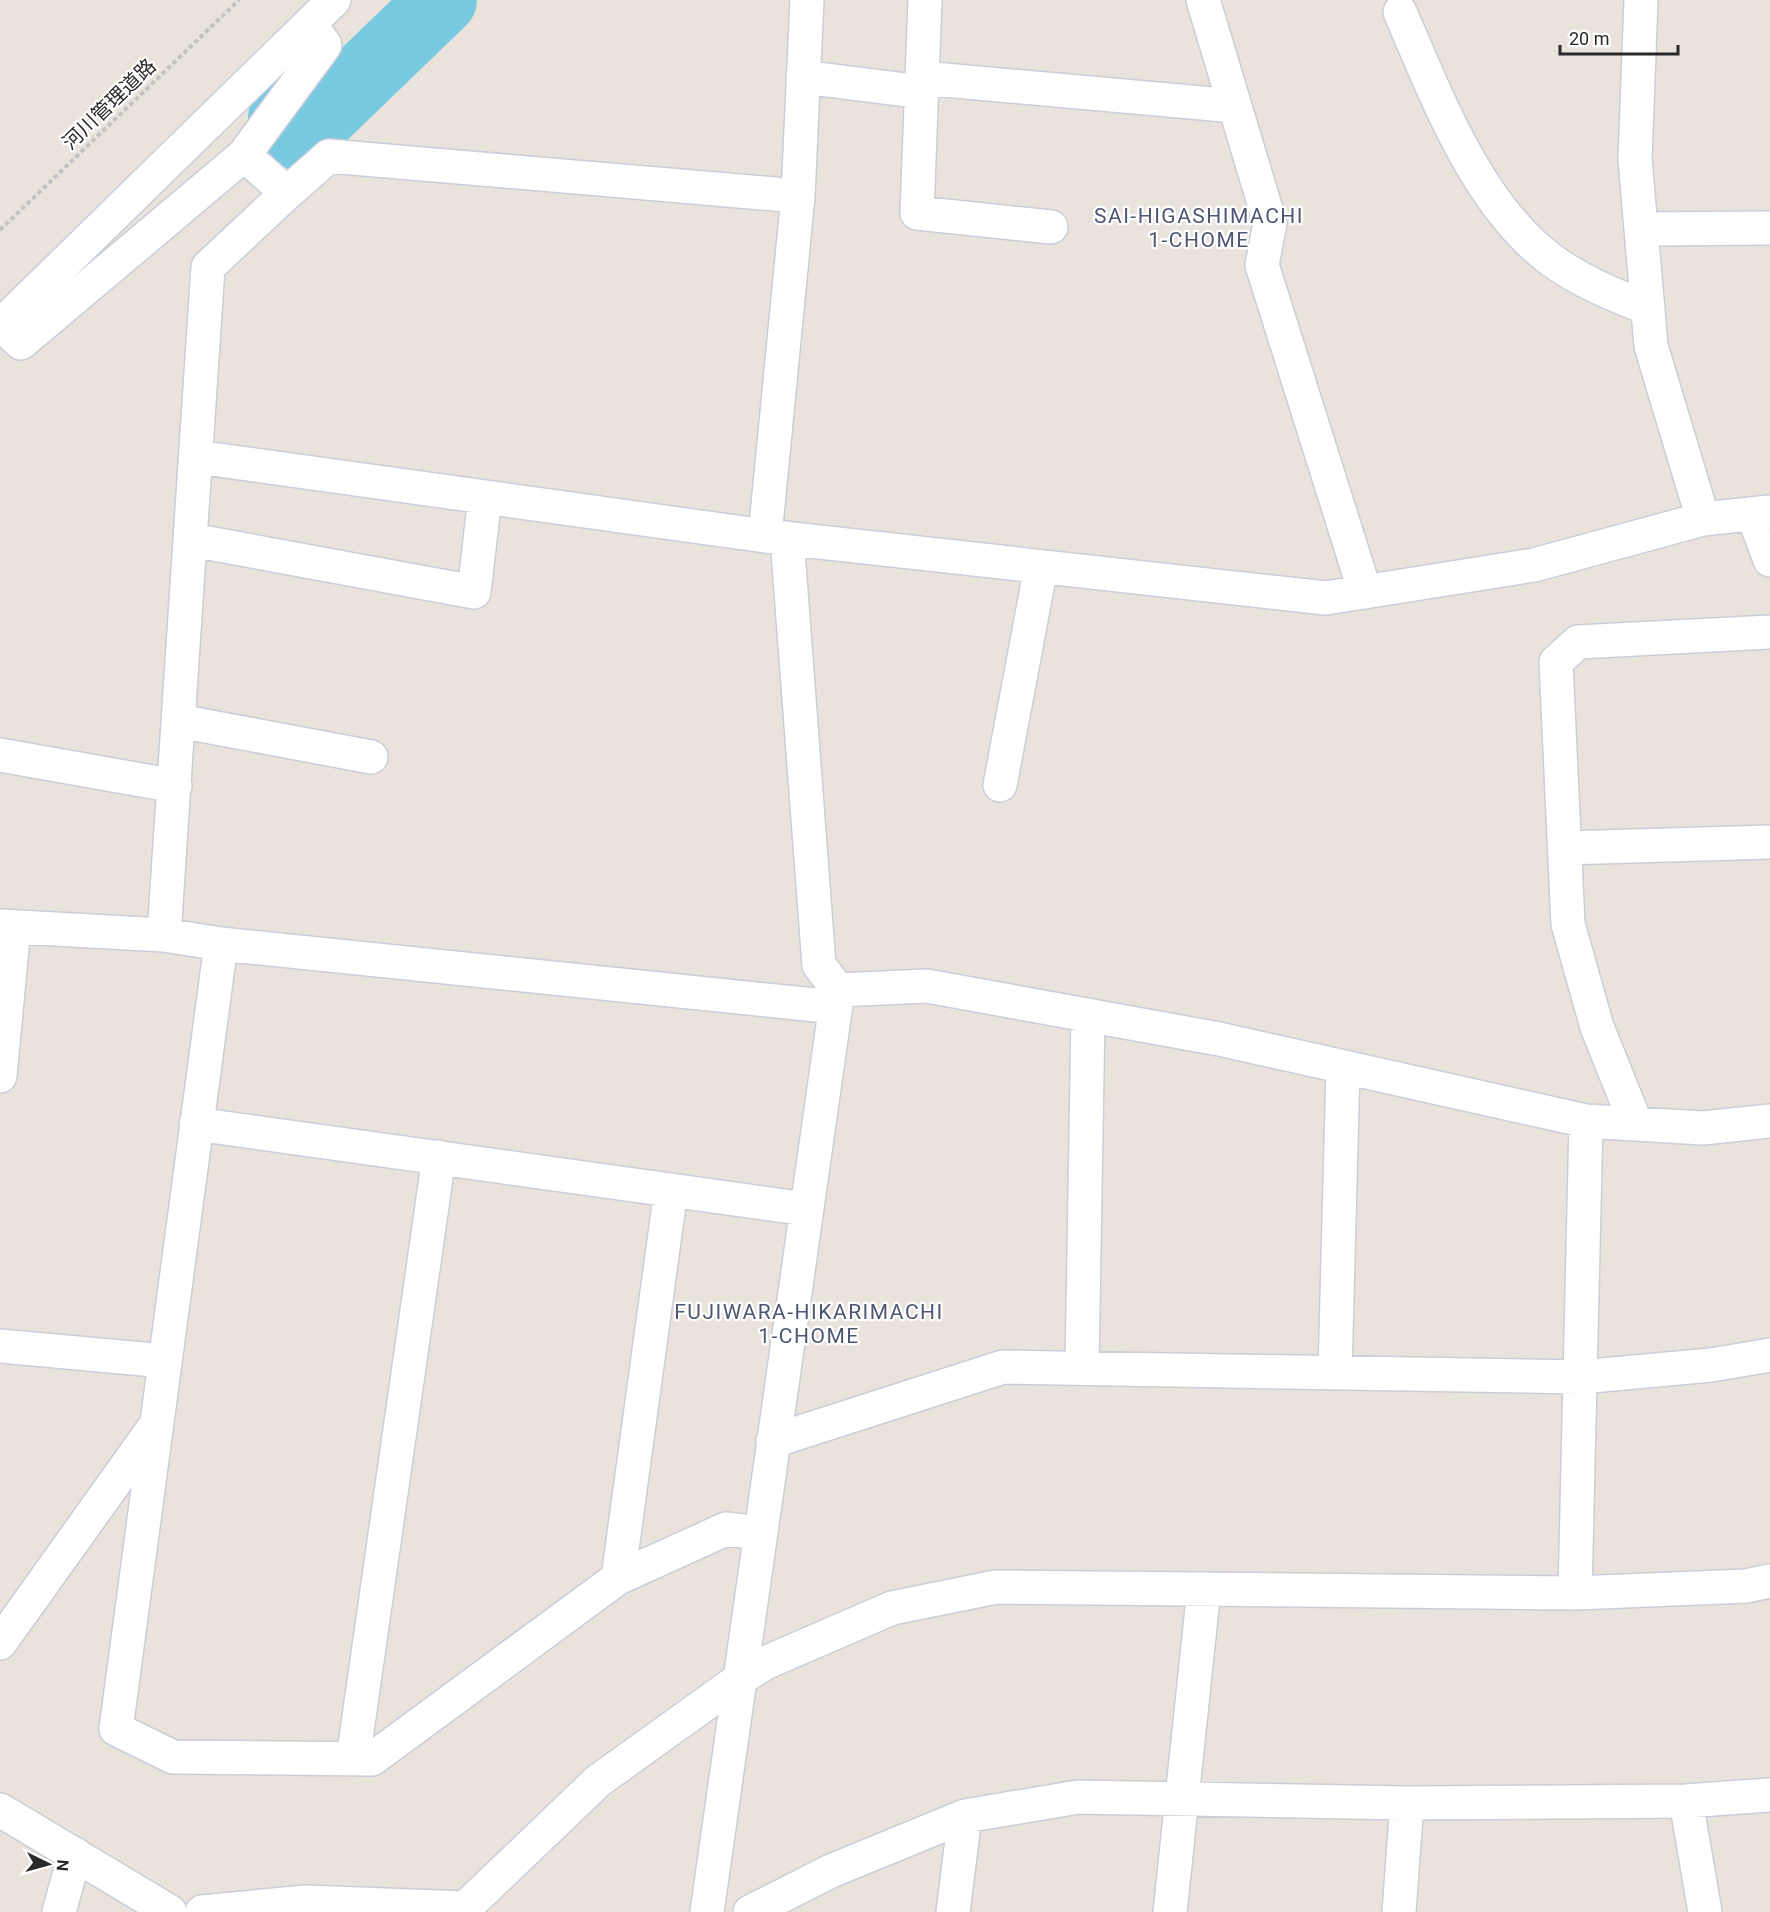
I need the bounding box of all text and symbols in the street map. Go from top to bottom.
scale bar [1560,18,1678,56]
text: 20 m [1569,28,1609,49]
street label: 河川管理道路 [58,54,160,154]
district label: SAI-HIGASHIMACHI 1-CHOME [1094,204,1304,252]
district label: FUJIWARA-HIKARIMACHI 1-CHOME [674,1300,944,1348]
north arrow [18,1834,78,1894]
text: N [52,1859,72,1872]

